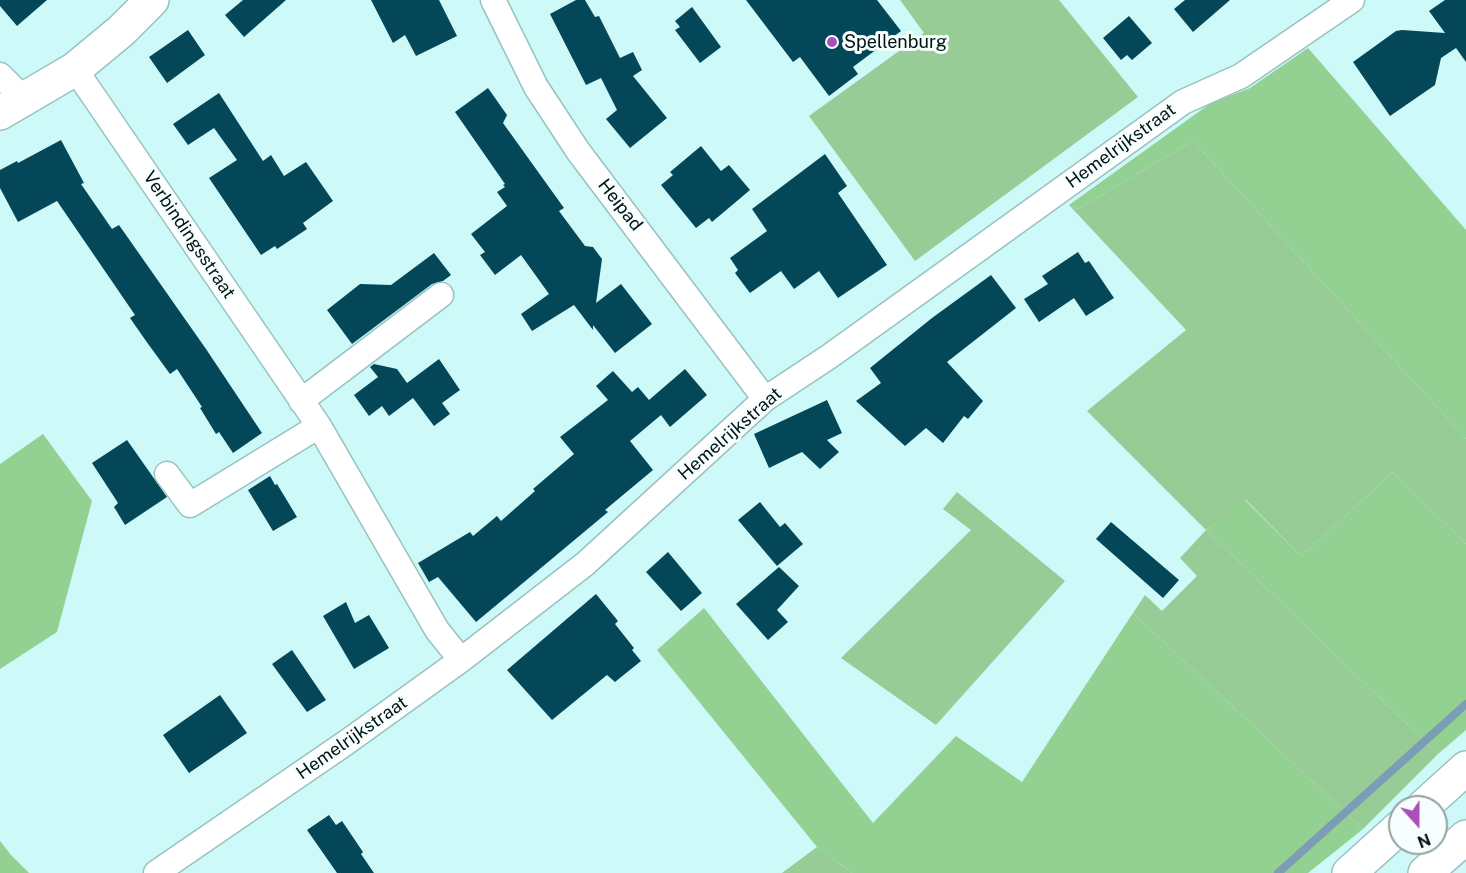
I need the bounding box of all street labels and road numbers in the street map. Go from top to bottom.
street label: Hemelrijkstraat [1062,99,1180,193]
street label: Verbindingsstraat [138,167,240,303]
street label: Heipad [593,175,647,235]
street label: Hemelrijkstraat [674,383,786,485]
street label: Hemelrijkstraat [292,692,412,784]

